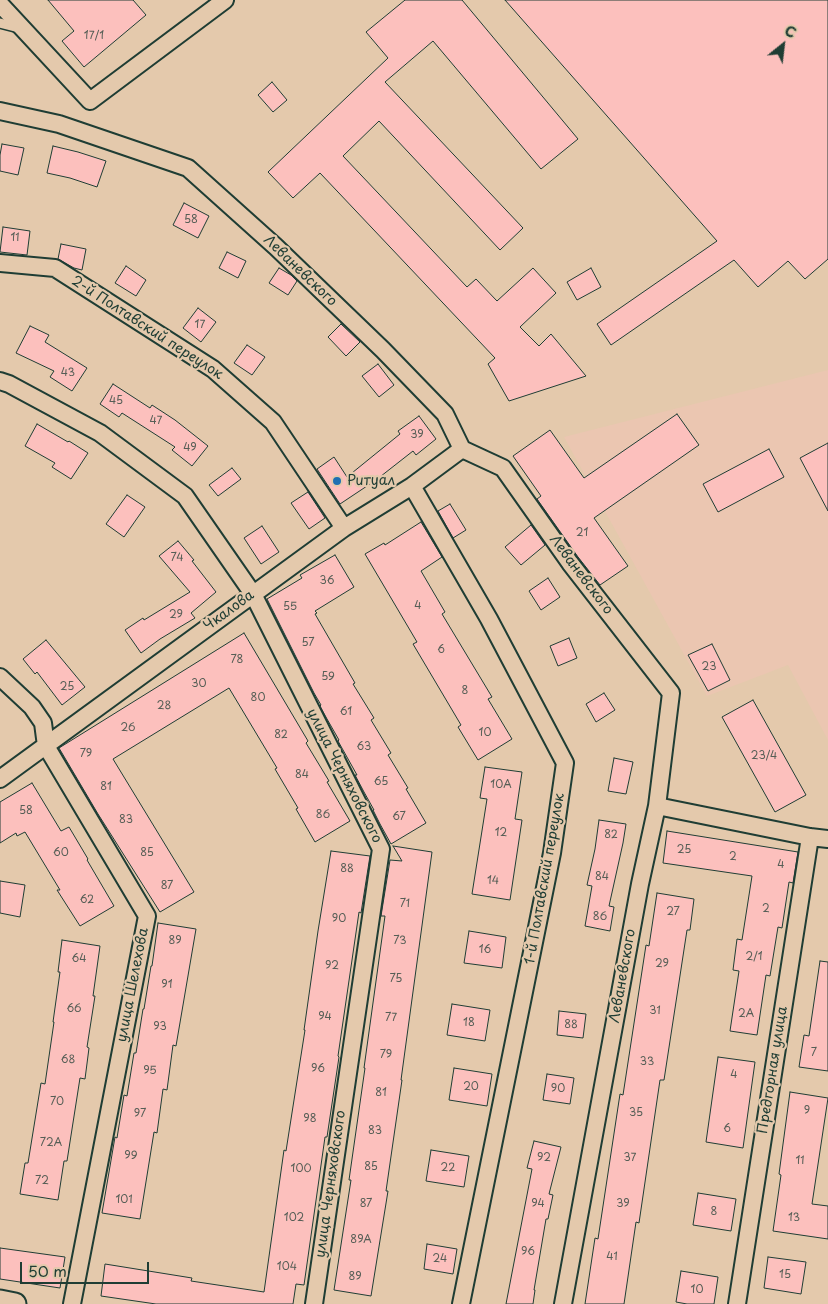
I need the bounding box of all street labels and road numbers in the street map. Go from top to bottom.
street label: Леваневского [260,232,340,310]
street label: 2-й Полтавский переулок [68,273,226,383]
street label: Леваневского [546,532,616,618]
street label: Чкалова [200,587,258,635]
street label: улица Черняховского [303,706,385,846]
street label: 1-й Полтавский переулок [522,792,568,966]
street label: улица Шелехова [114,926,152,1044]
street label: Леваневского [606,928,640,1024]
street label: Предгорная улица [755,1005,791,1135]
street label: улица Черняховского [312,1109,350,1259]

